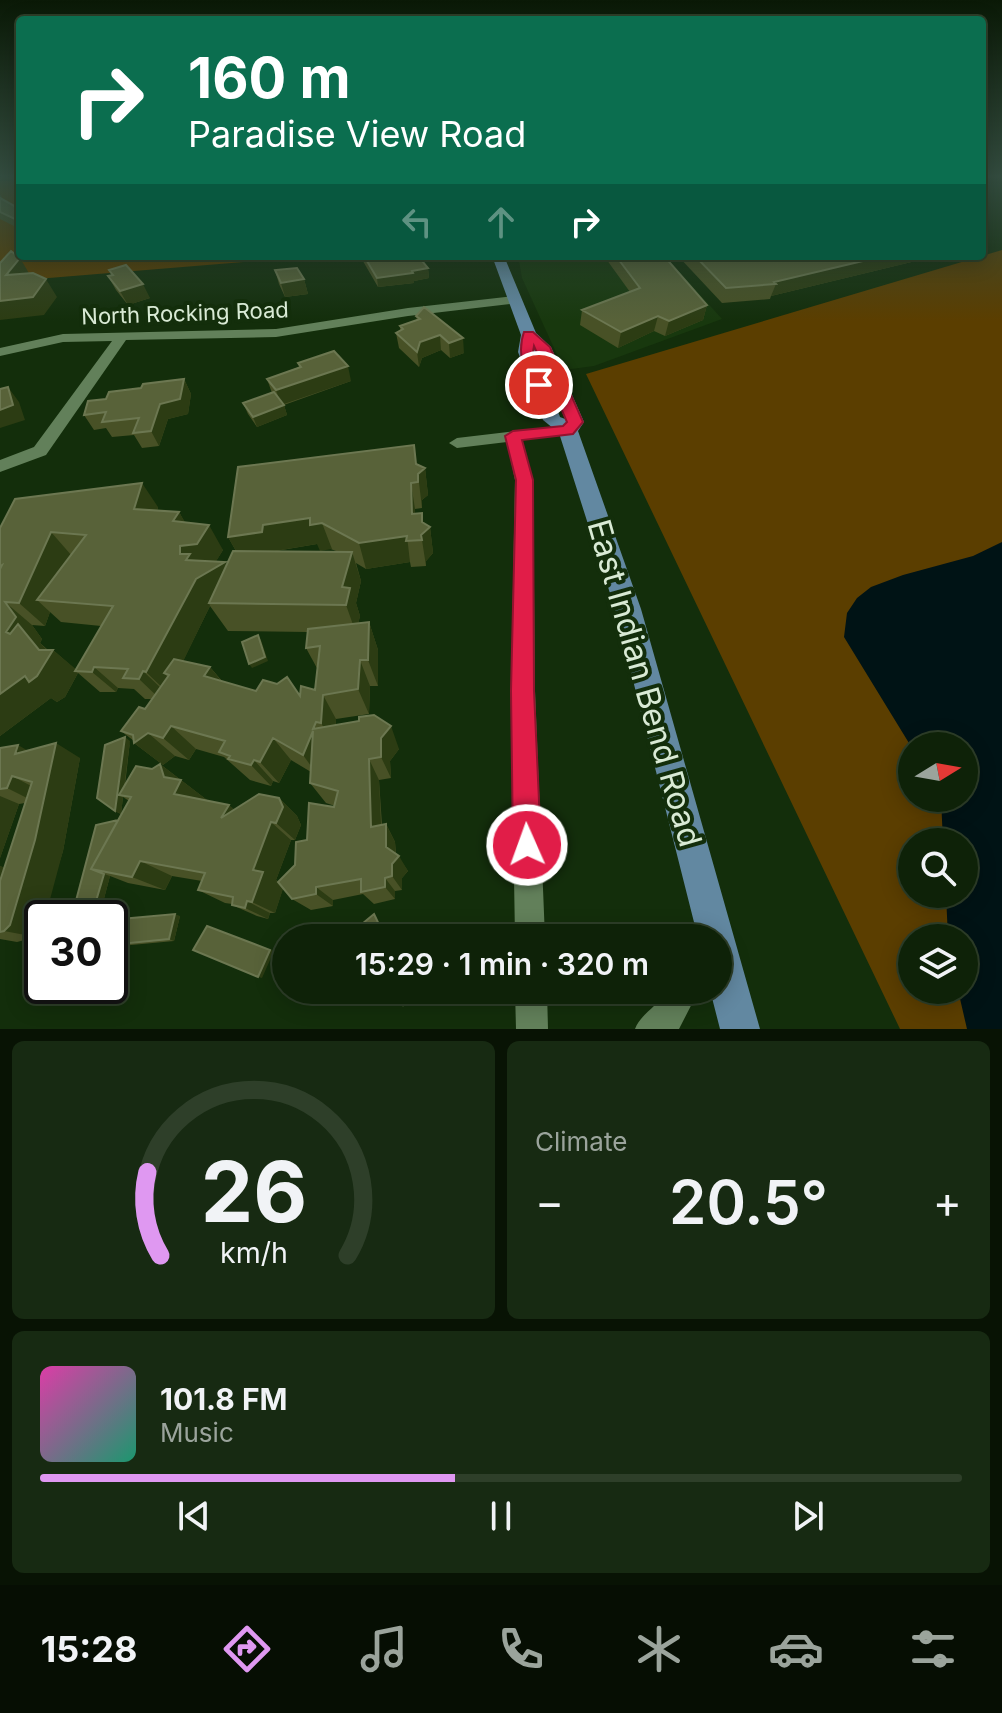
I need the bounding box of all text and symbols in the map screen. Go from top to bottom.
text: 160 m [188,44,351,112]
icon: right [56,48,160,152]
text: Paradise View Road [188,112,526,156]
icon: left [395,200,439,244]
icon: ahead [479,200,523,244]
icon: right [563,200,607,244]
street label: North Rocking Road [81,296,289,330]
pin [505,351,573,419]
icon: arrive [517,363,561,407]
street label: East Indian Bend Road [580,515,710,851]
north arrow [898,732,978,812]
map controls [898,732,978,1004]
position arrow [485,803,569,887]
button: search [898,828,978,908]
speed limit sign: 30 [24,900,128,1004]
button: layers [898,924,978,1004]
text: 15:29 · 1 min · 320 m [355,946,649,982]
text: Climate [535,1126,627,1157]
text: 26 [200,1141,307,1242]
text: 20.5° [669,1166,828,1238]
text: − [535,1175,564,1229]
text: + [933,1175,962,1229]
text: km/h [220,1235,287,1270]
text: 101.8 FM [160,1381,287,1417]
text: Music [160,1417,234,1448]
icon: previous [172,1494,216,1538]
icon: pause [479,1494,523,1538]
icon: next [786,1494,830,1538]
icon: directions [219,1621,275,1677]
icon: music [356,1621,412,1677]
icon: phone [493,1621,549,1677]
icon: climate [631,1621,687,1677]
icon: car [768,1621,824,1677]
icon: filters [905,1621,961,1677]
text: 15:28 [41,1627,137,1671]

